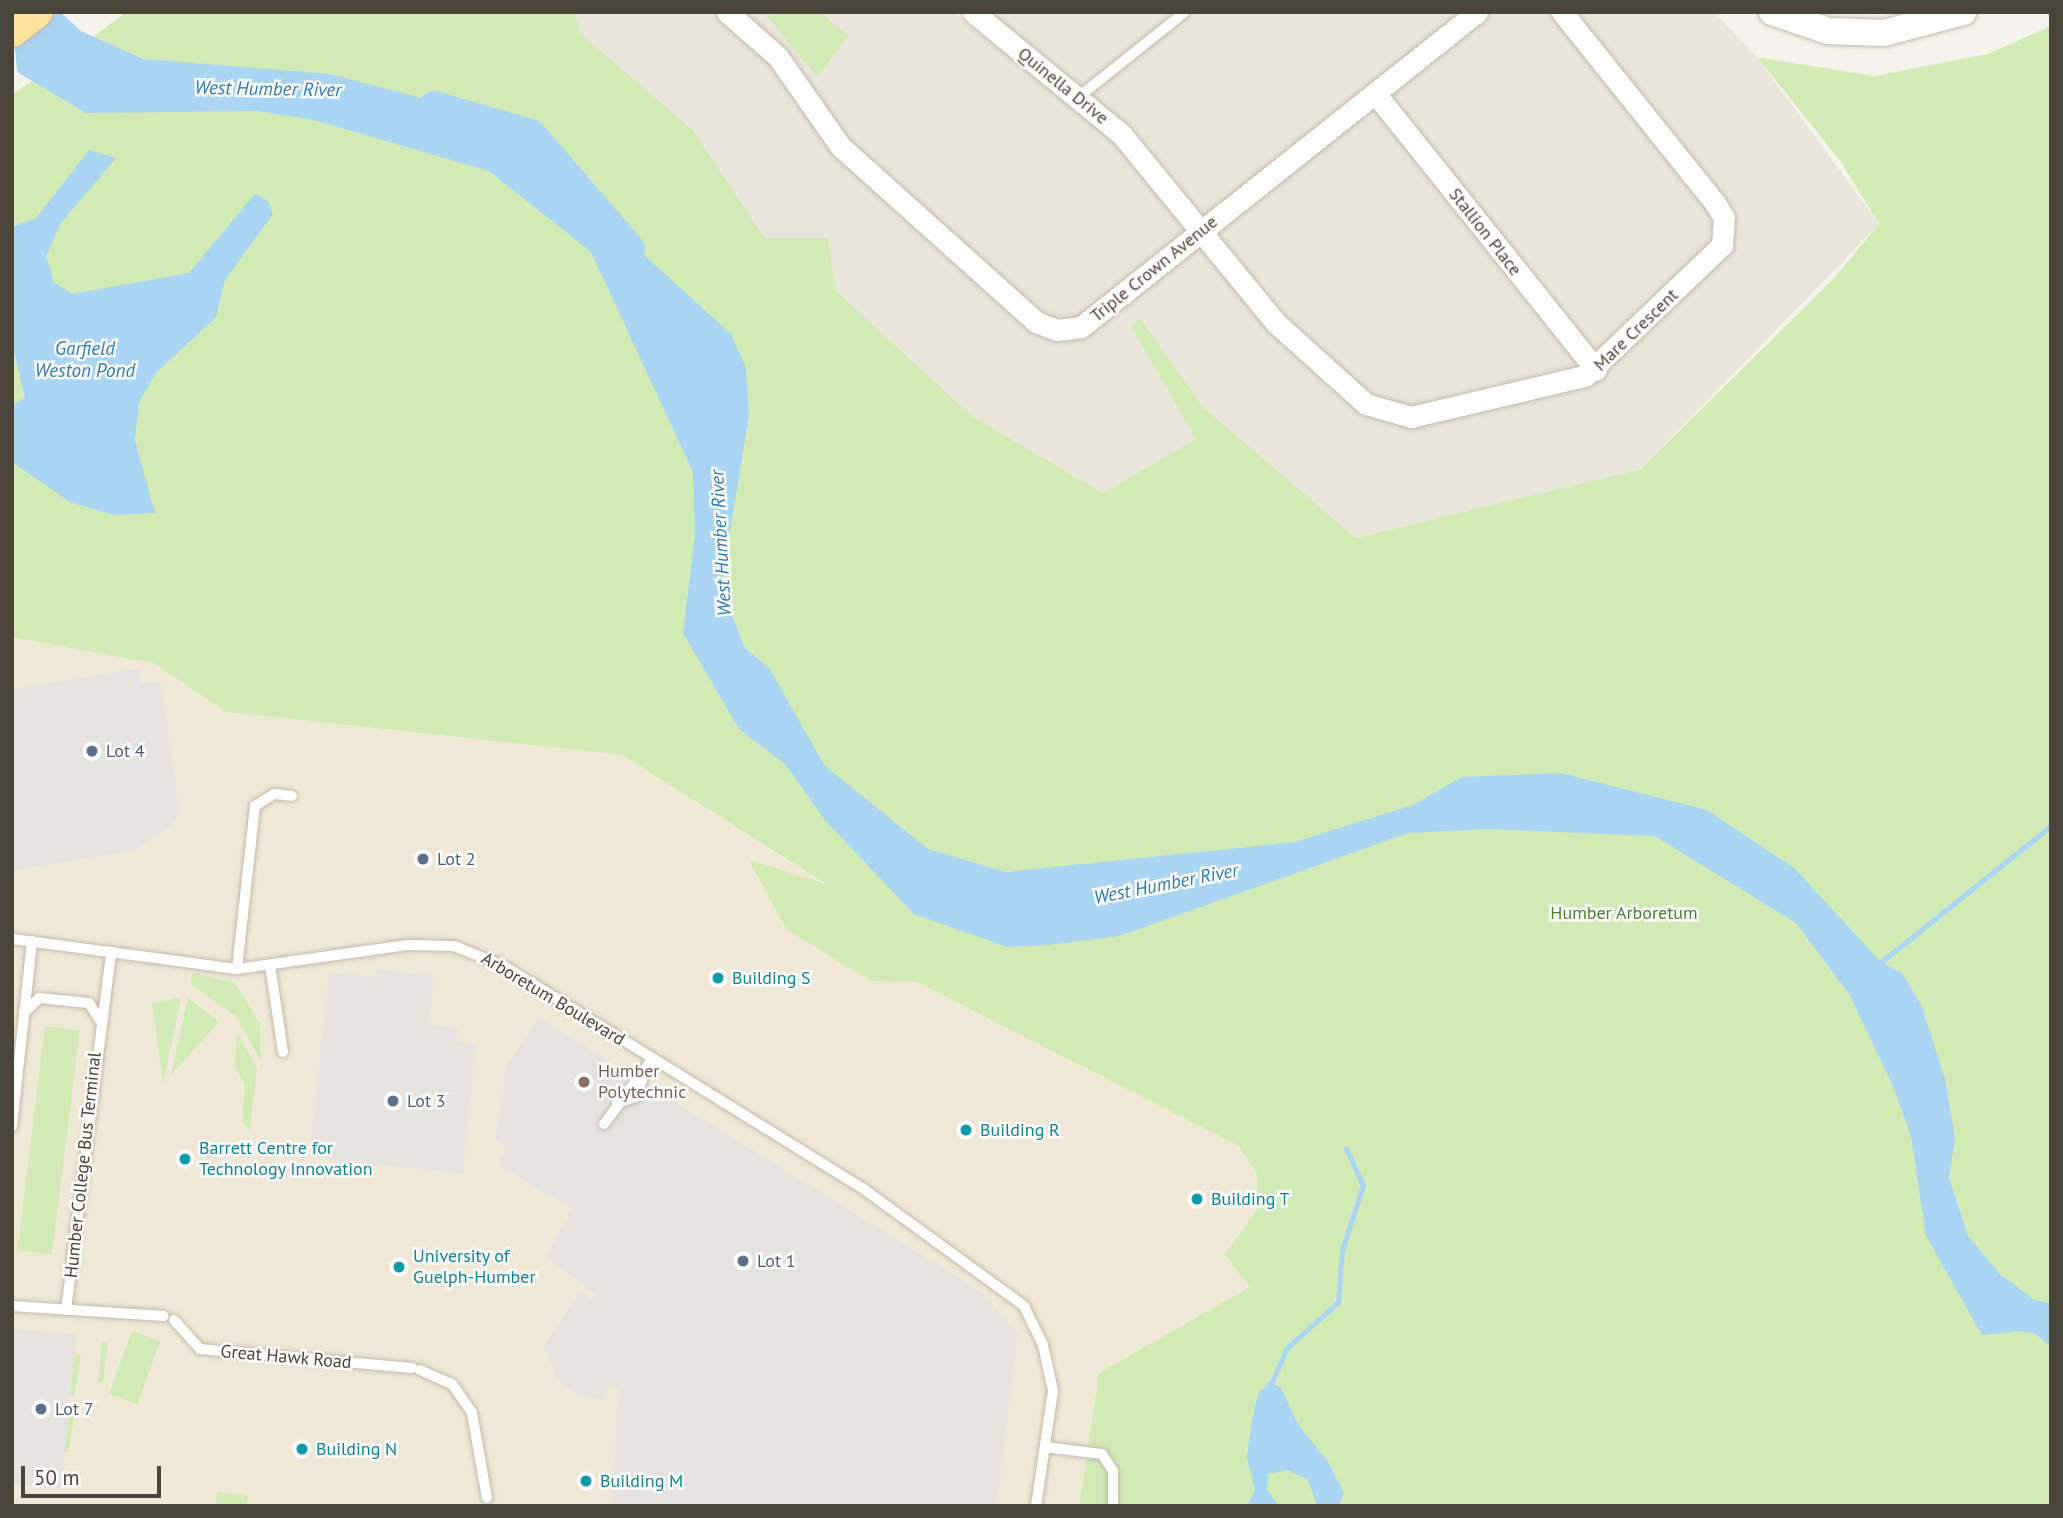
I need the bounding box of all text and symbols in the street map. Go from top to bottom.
street label: Quinella Drive [1013,43,1113,129]
water label: West Humber River [194,76,342,102]
street label: Stallion Place [1444,184,1526,280]
street label: Triple Crown Avenue [1086,211,1222,327]
street label: Mare Crescent [1589,284,1683,376]
water label: Garfield Weston Pond [35,338,135,382]
water label: West Humber River [706,469,736,617]
place label: Lot 4 [106,740,145,762]
marker: Lot 4 [84,743,100,759]
place label: Lot 2 [437,848,476,870]
marker: Lot 2 [415,851,431,867]
water label: West Humber River [1092,859,1240,909]
park label: Humber Arboretum [1550,902,1698,924]
street label: Arboretum Boulevard [477,948,629,1050]
place label: Building S [732,967,811,989]
marker: Building S [710,970,726,986]
street label: Humber College Bus Terminal [60,1051,106,1279]
place label: Humber Polytechnic [598,1061,686,1104]
marker: Humber Polytechnic [576,1074,592,1090]
place label: Lot 3 [407,1090,446,1112]
marker: Lot 3 [385,1093,401,1109]
place label: Building R [980,1119,1060,1141]
marker: Building R [958,1122,974,1138]
place label: Barrett Centre for Technology Innovation [199,1138,373,1180]
marker: Barrett Centre for Technology Innovation [177,1151,193,1167]
place label: Building T [1211,1188,1290,1210]
marker: Building T [1189,1191,1205,1207]
place label: University of Guelph-Humber [413,1246,536,1288]
place label: Lot 1 [757,1250,796,1272]
marker: Lot 1 [735,1253,751,1269]
marker: University of Guelph-Humber [391,1259,407,1275]
street label: Great Hawk Road [219,1340,353,1374]
place label: Lot 7 [55,1398,94,1420]
marker: Lot 7 [33,1401,49,1417]
place label: Building N [316,1438,397,1460]
marker: Building N [294,1441,310,1457]
scale bar [24,1452,164,1496]
text: 50 m [34,1464,80,1491]
place label: Building M [600,1470,683,1492]
marker: Building M [578,1473,594,1489]

